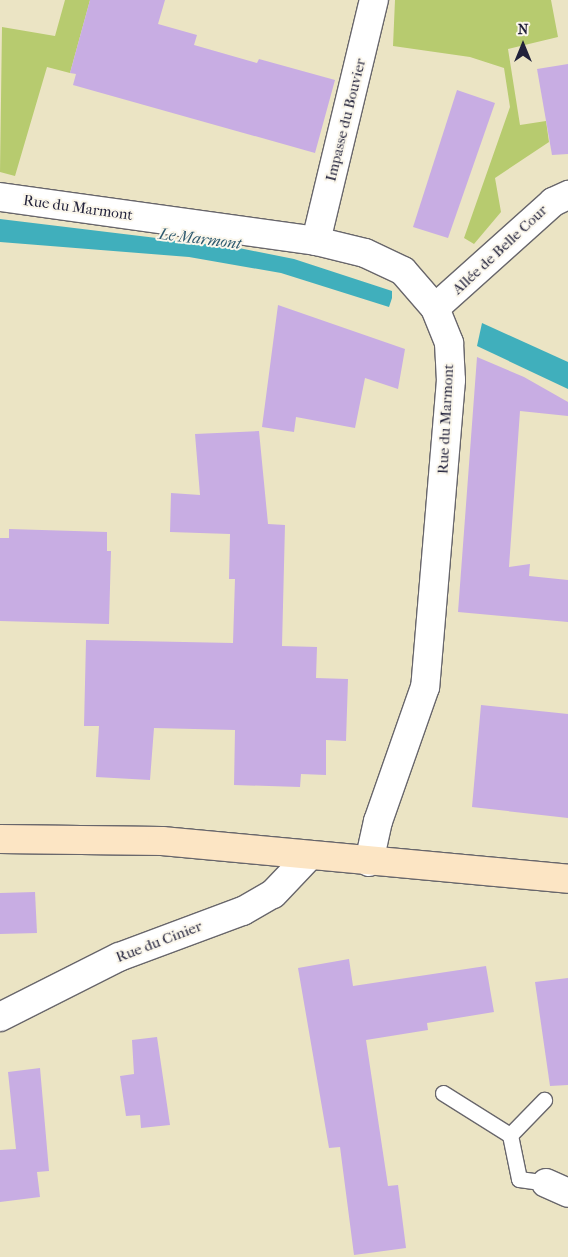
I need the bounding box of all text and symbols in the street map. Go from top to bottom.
north arrow [498,20,548,70]
text: N [518,21,528,38]
street label: Impasse du Bouvier [322,57,370,183]
street label: Rue du Marmont [22,191,134,225]
street label: Allée de Belle Cour [449,201,551,299]
water label: Le Marmont [158,224,242,254]
street label: Rue du Marmont [434,363,458,475]
street label: Rue du Cinier [113,917,205,967]

